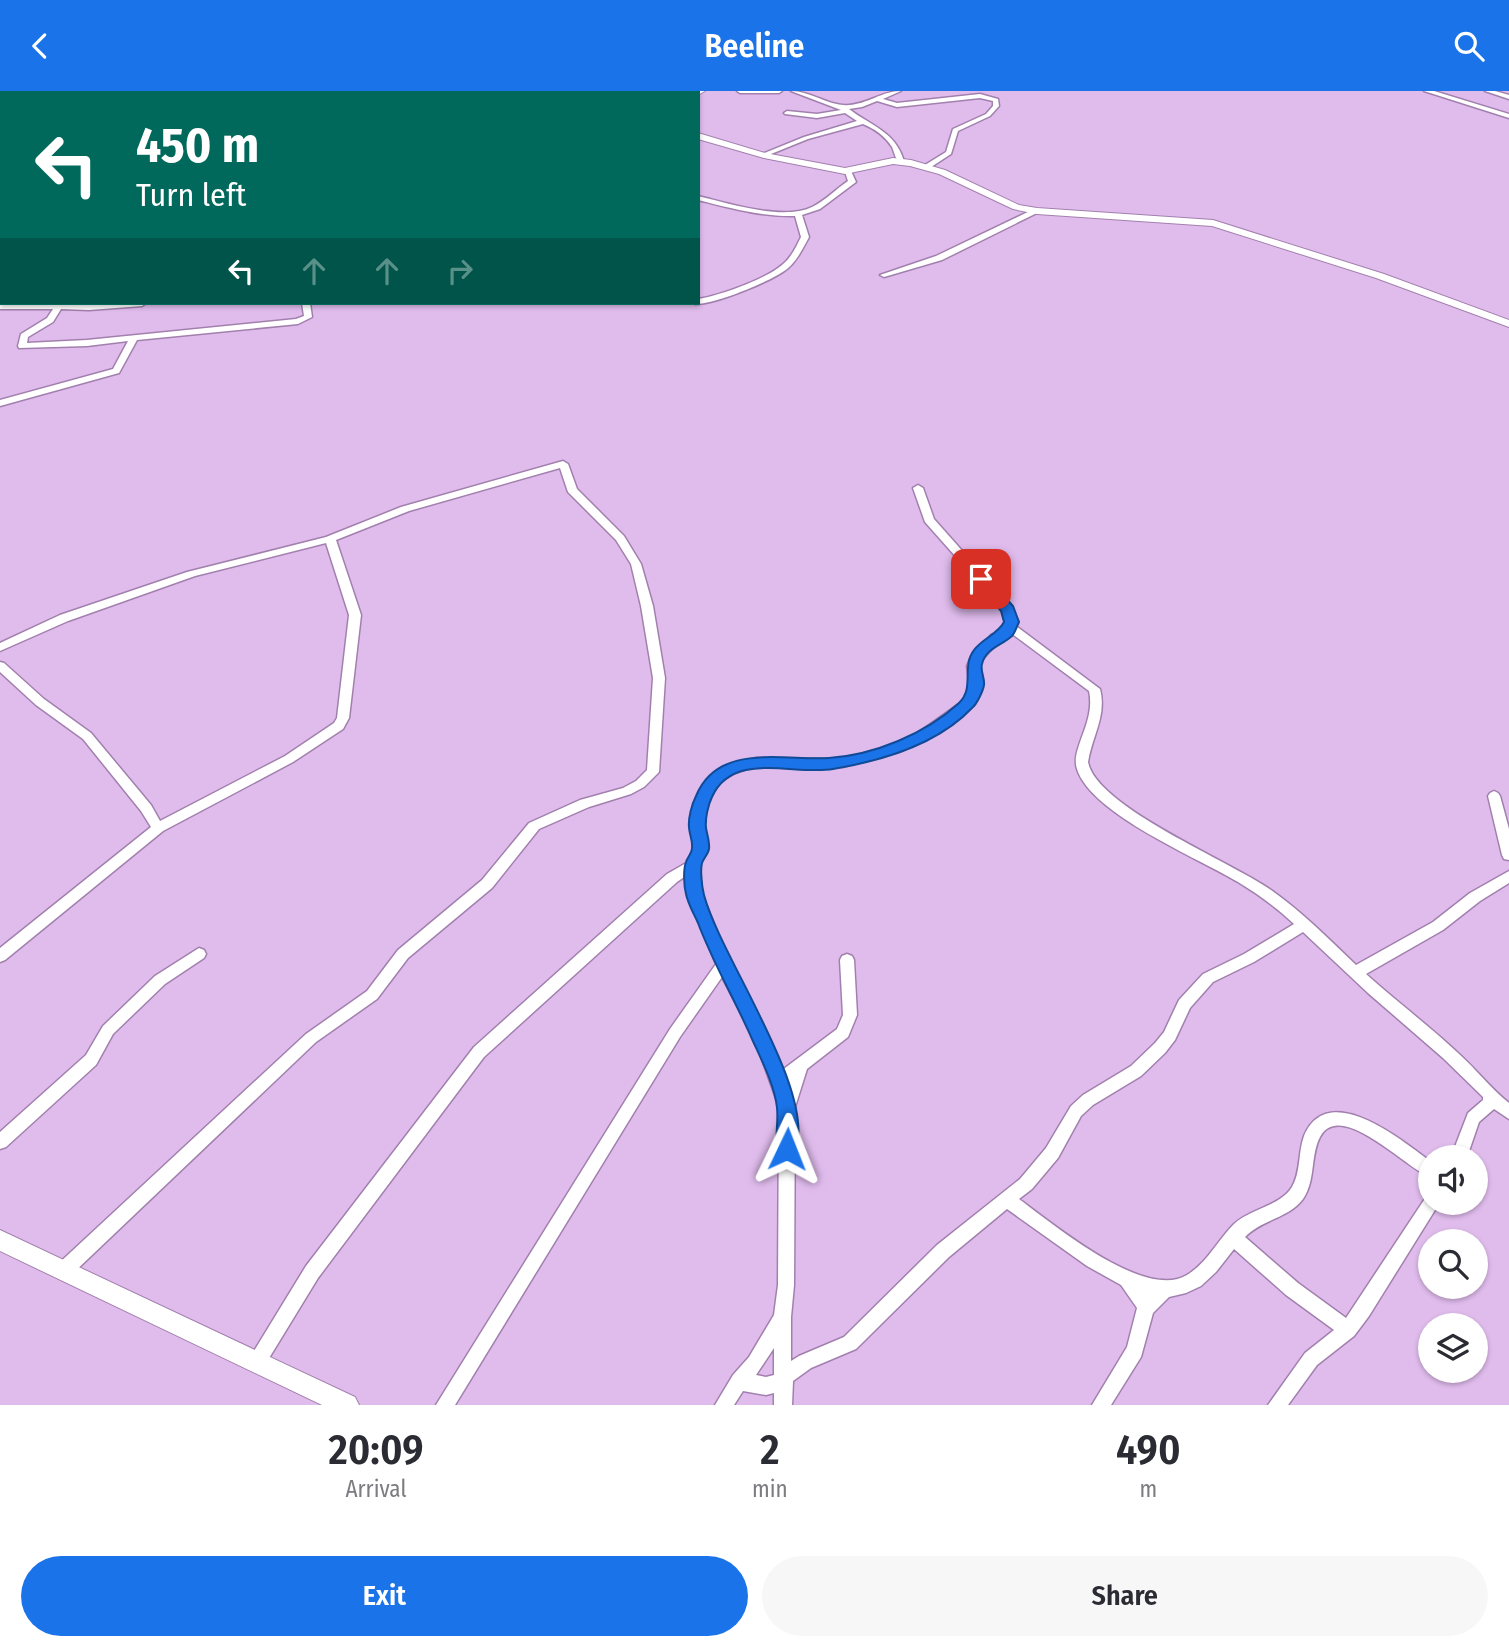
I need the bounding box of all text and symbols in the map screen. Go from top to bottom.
icon: back [21,27,59,65]
text: Beeline [705,27,804,65]
icon: search [1450,27,1488,65]
text: 450 m [136,116,259,175]
icon: left [21,119,112,210]
text: Turn left [136,176,246,214]
icon: left [222,252,260,290]
icon: ahead [295,252,333,290]
icon: ahead [368,252,406,290]
icon: right [441,252,479,290]
pin [951,549,1011,609]
icon: arrive [962,560,1000,598]
position arrow [750,1112,824,1186]
map controls [1418,1145,1488,1383]
button: sound [1418,1145,1488,1215]
button: search [1418,1229,1488,1299]
button: layers [1418,1313,1488,1383]
text: 20:09 [328,1425,424,1475]
text: 2 [760,1425,779,1475]
text: 490 [1116,1425,1181,1475]
text: Arrival [345,1475,406,1503]
text: min [752,1475,788,1503]
text: m [1139,1475,1157,1503]
button: Exit [21,1556,748,1636]
button: Share [762,1556,1488,1636]

